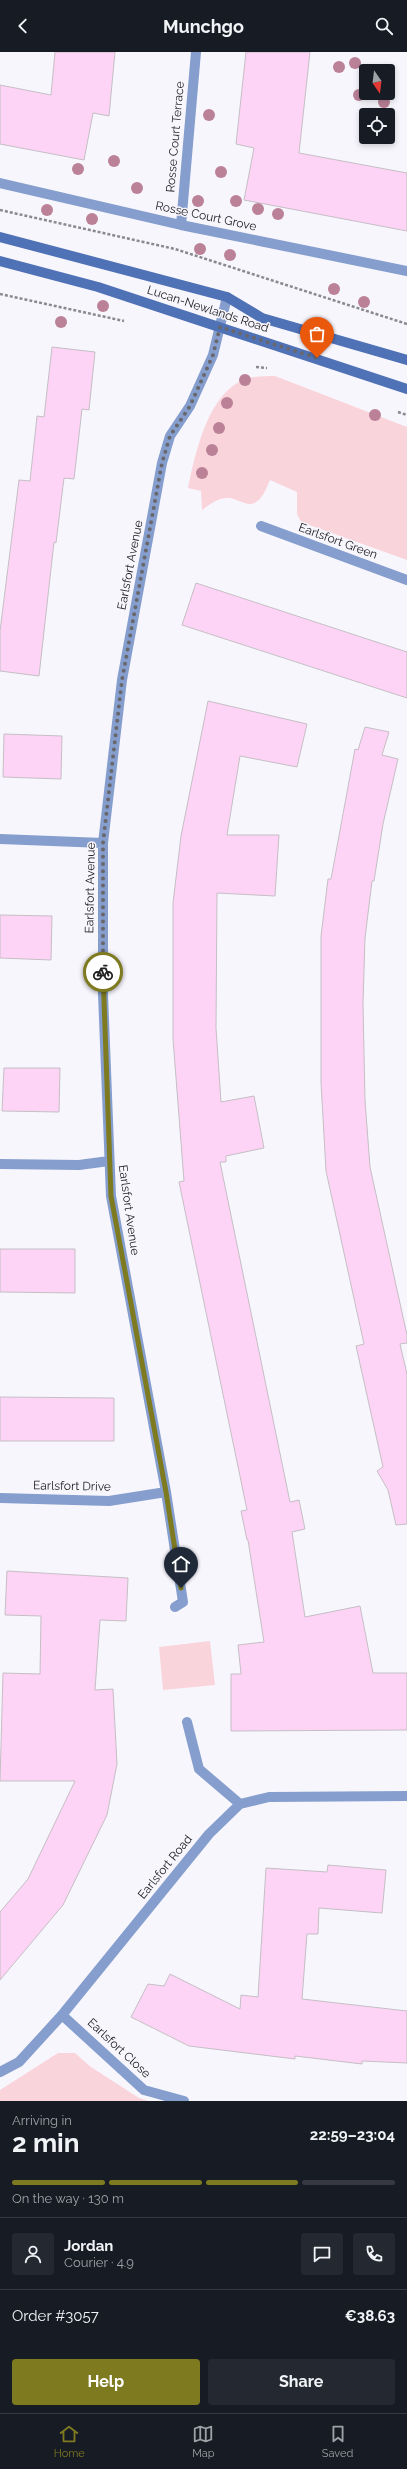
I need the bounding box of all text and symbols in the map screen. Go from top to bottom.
icon: back [12,15,34,37]
icon: search [373,15,395,37]
text: Munchgo [163,16,244,37]
north arrow [359,64,395,100]
map controls [359,64,395,144]
street label: Rosse Court Terrace [163,81,187,193]
button: locate [359,108,395,144]
street label: Rosse Court Grove [154,198,258,234]
street label: Lucan-Newlands Road [145,283,271,335]
pin [300,317,334,358]
icon: bag [306,323,328,345]
street label: Earlsfort Avenue [114,519,146,611]
street label: Earlsfort Green [297,520,379,562]
street label: Earlsfort Avenue [82,842,98,934]
courier [83,952,123,992]
icon: bike [92,961,114,983]
street label: Earlsfort Avenue [116,1164,142,1256]
street label: Earlsfort Drive [33,1478,111,1494]
pin [164,1547,198,1588]
icon: home [170,1553,192,1575]
street label: Earlsfort Road [135,1832,195,1902]
street label: Earlsfort Close [85,2015,153,2081]
text: Arriving in [12,2113,72,2128]
text: 22:59–23:04 [310,2126,395,2144]
text: 2 min [12,2128,79,2158]
text: On the way · 130 m [12,2191,124,2206]
button: person [12,2233,54,2275]
button: chat [301,2233,343,2275]
button: phone [353,2233,395,2275]
text: Jordan [64,2237,113,2255]
text: Courier · 4.9 [64,2255,134,2270]
text: Order #3057 [12,2307,99,2325]
text: €38.63 [345,2307,395,2325]
button: Help [12,2359,200,2405]
button: Share [208,2359,395,2405]
tab: Home [54,2423,85,2460]
tab: Map [192,2423,215,2460]
tab: Saved [322,2423,353,2460]

